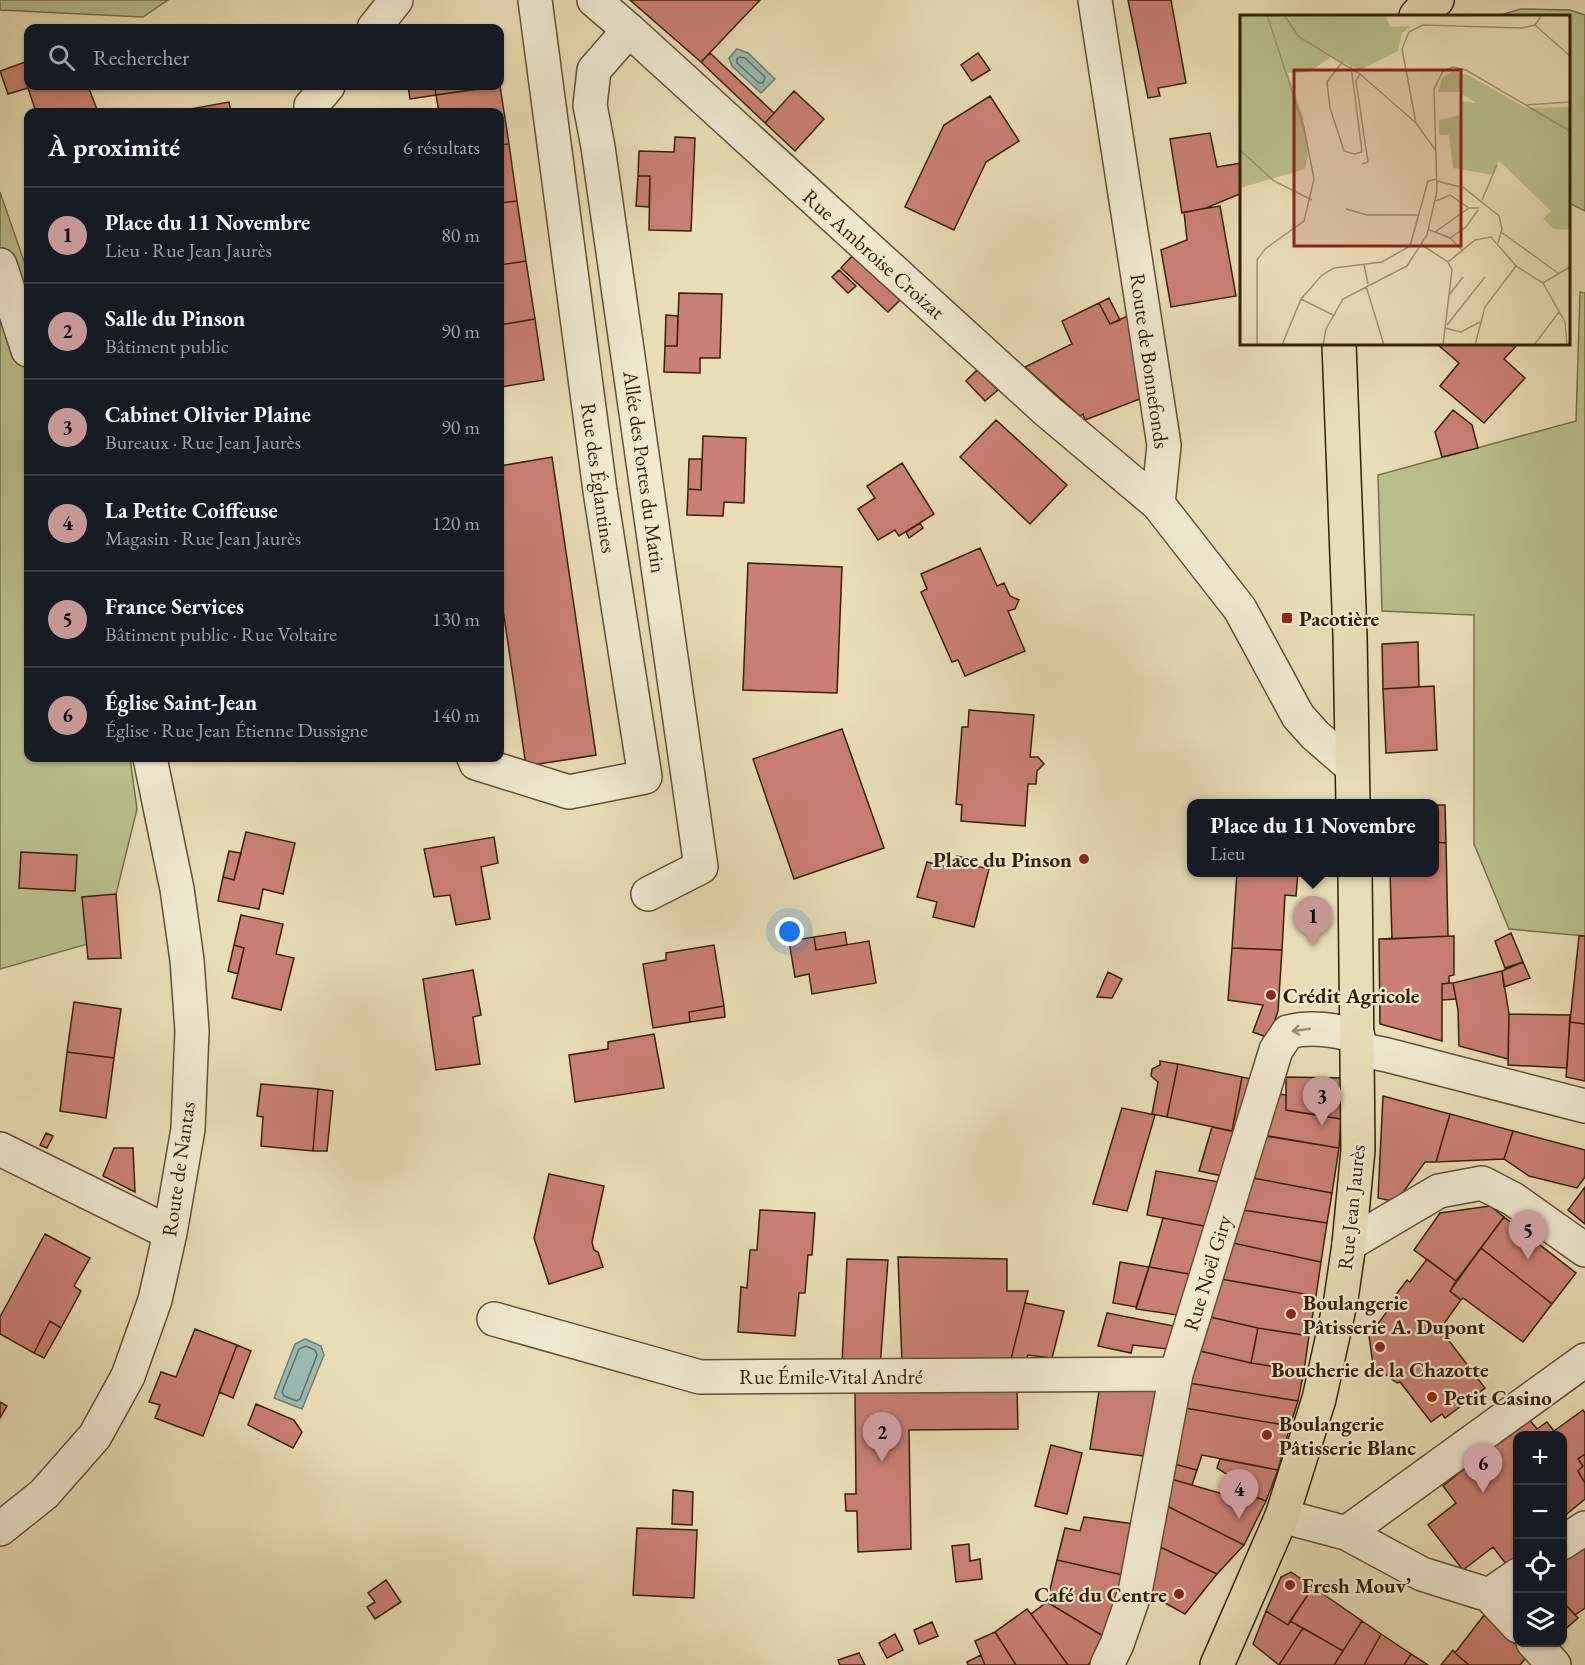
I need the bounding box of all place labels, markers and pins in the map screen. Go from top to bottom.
place label: Pacotière [1299,605,1380,632]
marker: Pacotière [1280,611,1294,625]
place label: Place du Pinson [933,846,1072,873]
marker: Place du Pinson [1077,852,1091,866]
pin: 1 [1294,896,1332,946]
place label: Crédit Agricole [1283,982,1420,1009]
marker: Crédit Agricole [1264,988,1278,1002]
pin: 3 [1302,1076,1342,1126]
pin: 5 [1508,1210,1547,1260]
place label: Boulangerie Pâtisserie A. Dupont [1303,1289,1486,1340]
marker: Boulangerie Pâtisserie A. Dupont [1284,1307,1298,1321]
marker: Boucherie de la Chazotte [1373,1340,1387,1354]
place label: Boucherie de la Chazotte [1271,1356,1489,1383]
place label: Petit Casino [1444,1384,1552,1411]
marker: Petit Casino [1425,1390,1439,1404]
place label: Boulangerie Pâtisserie Blanc [1279,1410,1416,1461]
pin: 2 [862,1412,902,1462]
marker: Boulangerie Pâtisserie Blanc [1260,1428,1274,1442]
pin: 6 [1464,1444,1502,1493]
pin: 4 [1220,1470,1258,1519]
place label: Fresh Mouv’ [1302,1572,1411,1599]
marker: Fresh Mouv’ [1283,1578,1297,1592]
place label: Café du Centre [1034,1581,1167,1608]
marker: Café du Centre [1172,1587,1186,1601]

